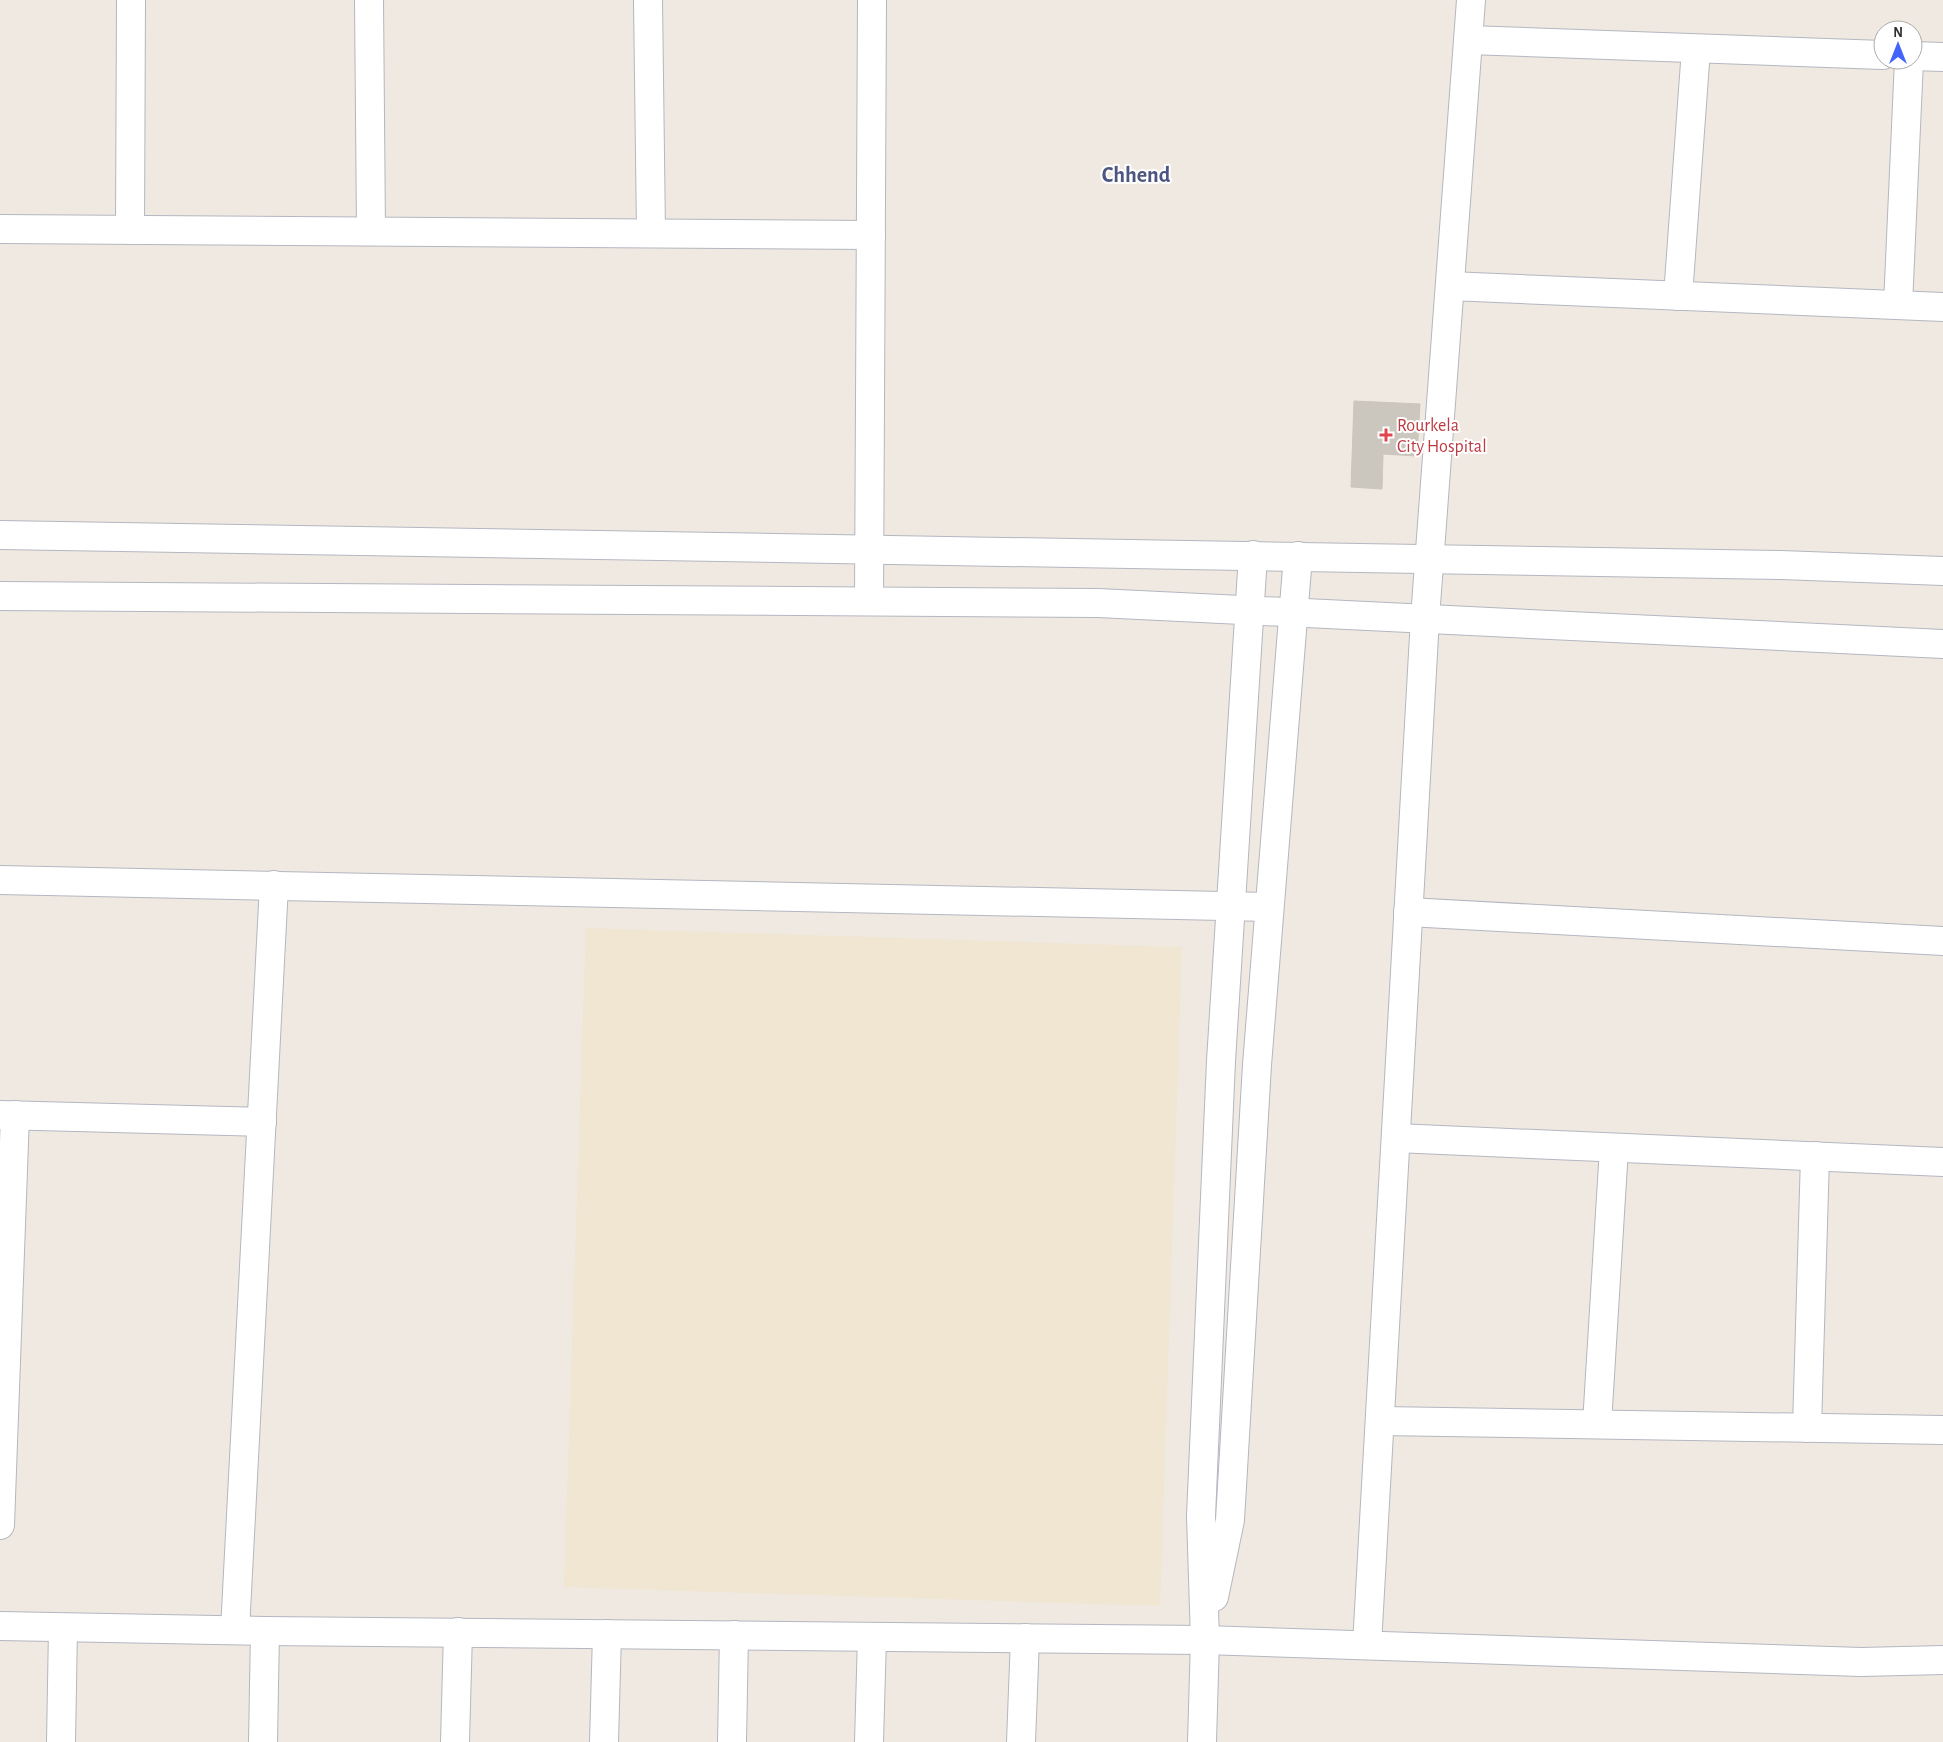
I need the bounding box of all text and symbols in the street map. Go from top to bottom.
north arrow [1873,20,1923,70]
text: N [1893,26,1903,40]
district label: Chhend [1102,164,1171,186]
place label: Rourkela City Hospital [1397,417,1487,456]
marker: Rourkela City Hospital [1379,428,1393,442]

